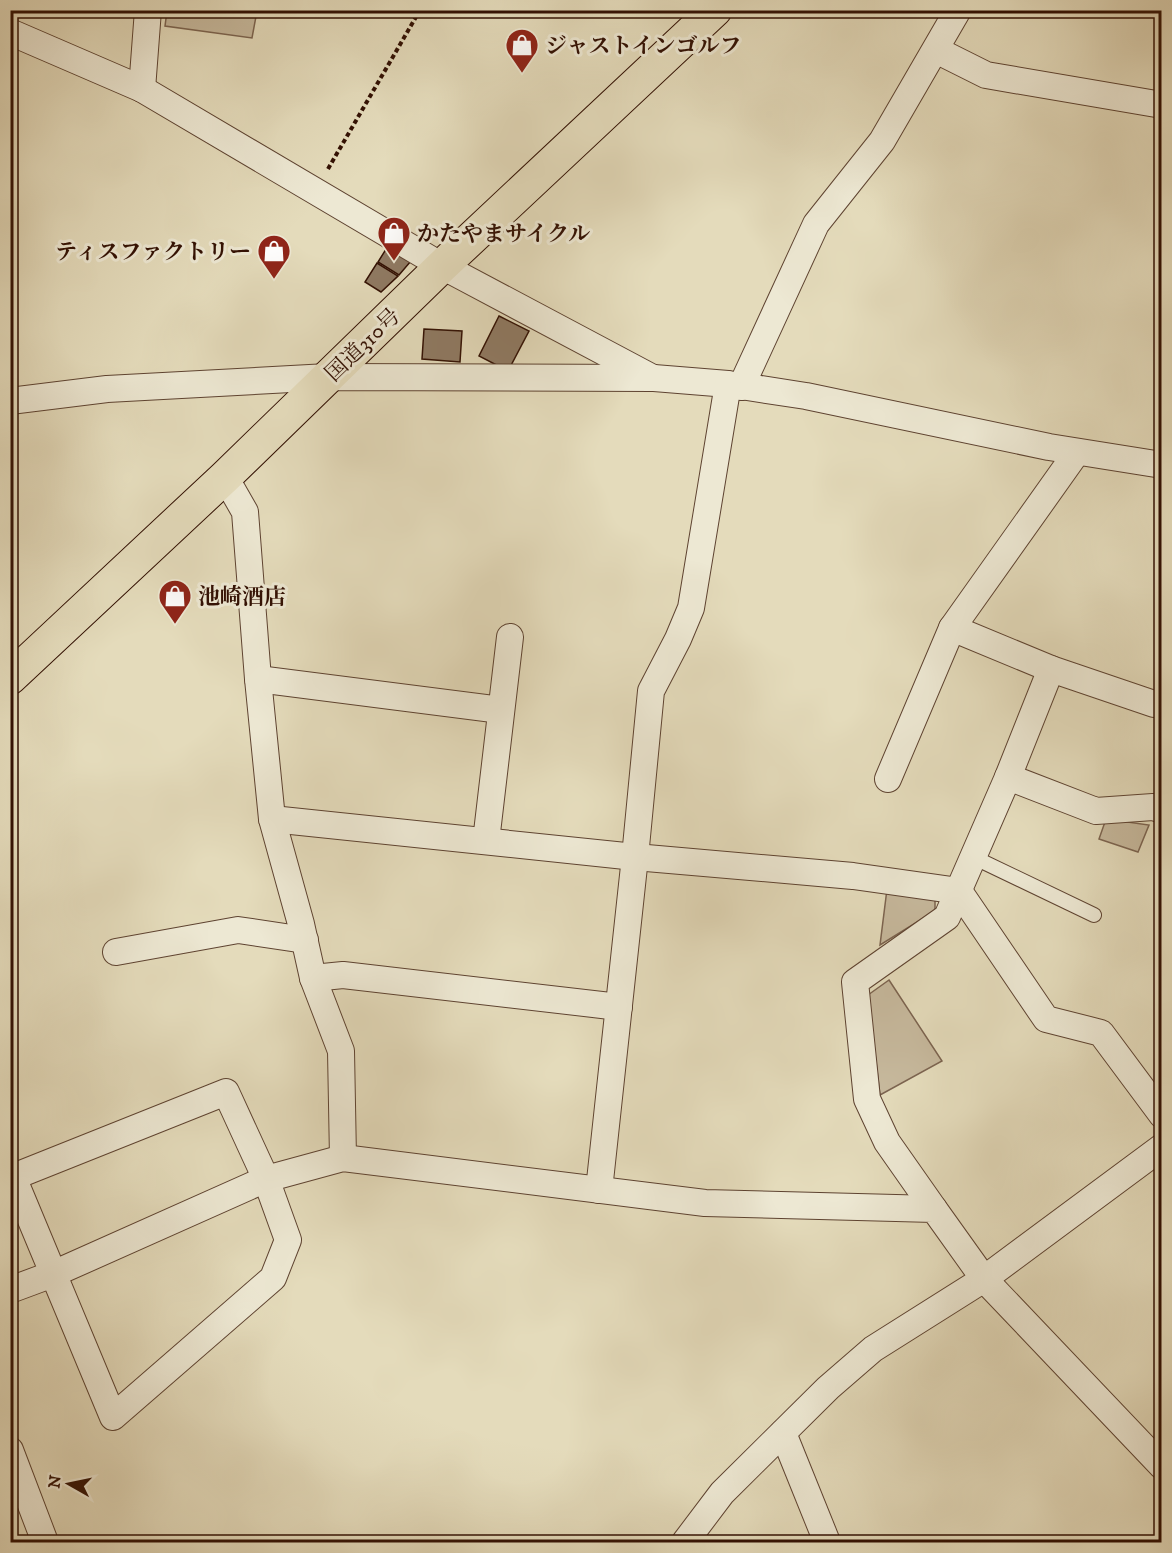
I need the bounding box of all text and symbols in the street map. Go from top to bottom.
shop icon: ジャストインゴルフ [504,27,540,74]
place label: ジャストインゴルフ [545,33,741,60]
shop icon: かたやまサイクル [376,215,412,262]
place label: かたやまサイクル [417,221,590,248]
shop icon: ティスファクトリー [256,233,292,280]
place label: ティスファクトリー [55,239,251,266]
street label: 国道310号 [320,303,406,387]
shop icon: 池崎酒店 [157,578,193,625]
place label: 池崎酒店 [198,584,286,611]
north arrow [39,1454,99,1514]
text: N [44,1474,66,1490]

